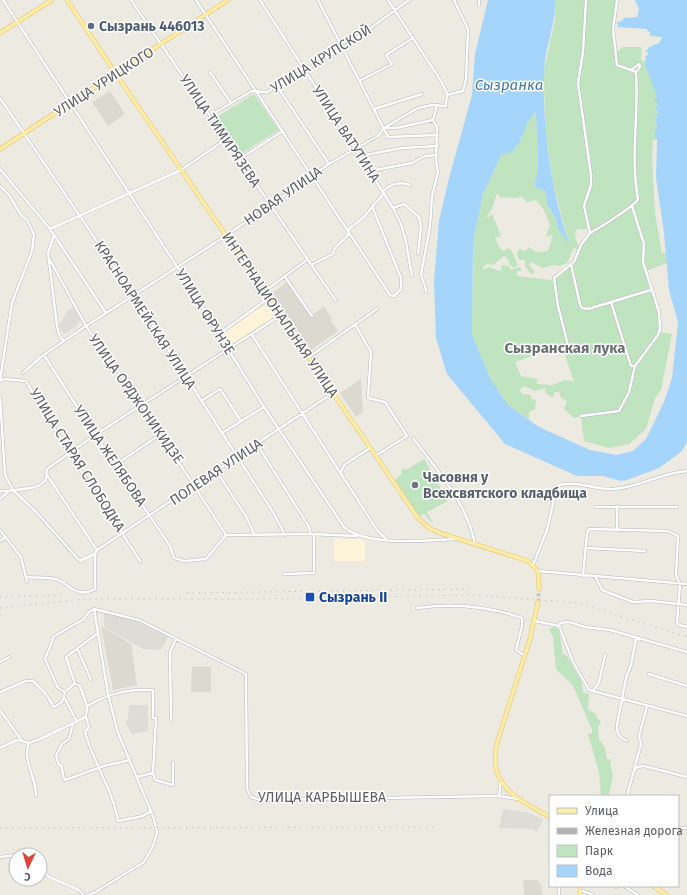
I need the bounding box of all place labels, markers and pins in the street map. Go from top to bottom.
place label: Сызрань 446013 [99,18,205,35]
marker: Сызрань 446013 [86,21,96,31]
place label: Часовня у Всехсвятского кладбища [423,469,587,502]
marker: Часовня у Всехсвятского кладбища [410,480,420,490]
place label: Сызрань II [319,589,387,606]
marker: Сызрань II [304,591,316,603]

